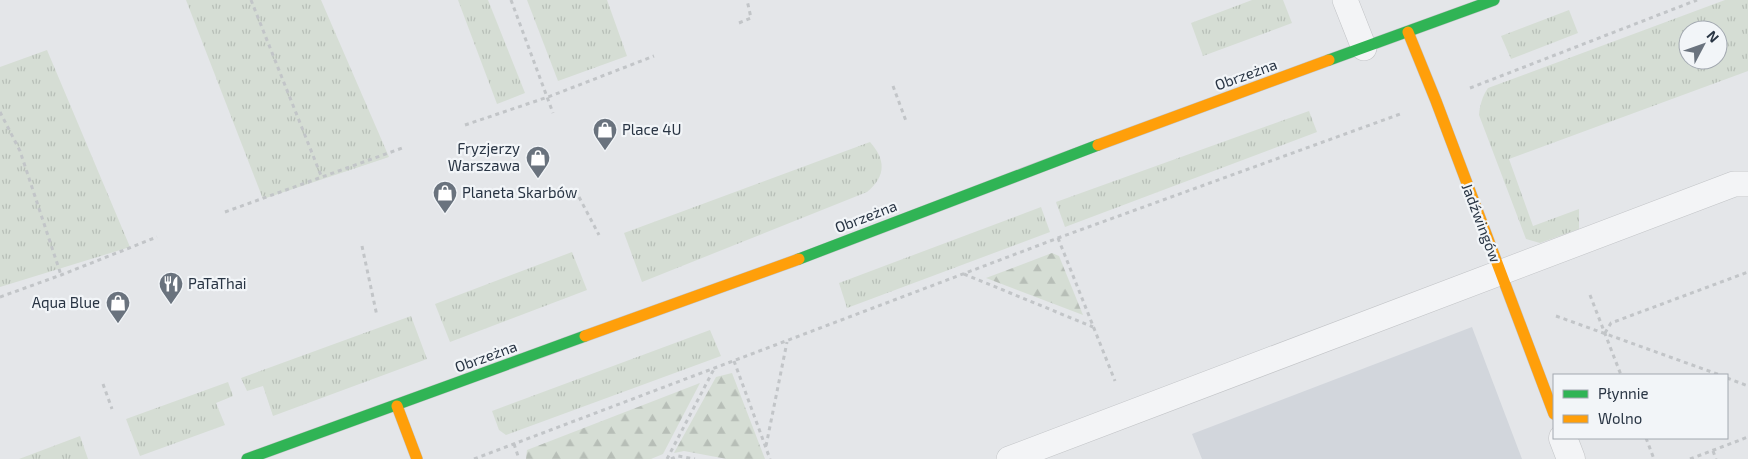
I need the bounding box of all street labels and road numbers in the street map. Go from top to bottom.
street label: Obrzeżna [1212,55,1279,94]
street label: Jadźwingów [1459,180,1505,265]
street label: Obrzeżna [832,196,899,236]
street label: Obrzeżna [452,337,519,376]

